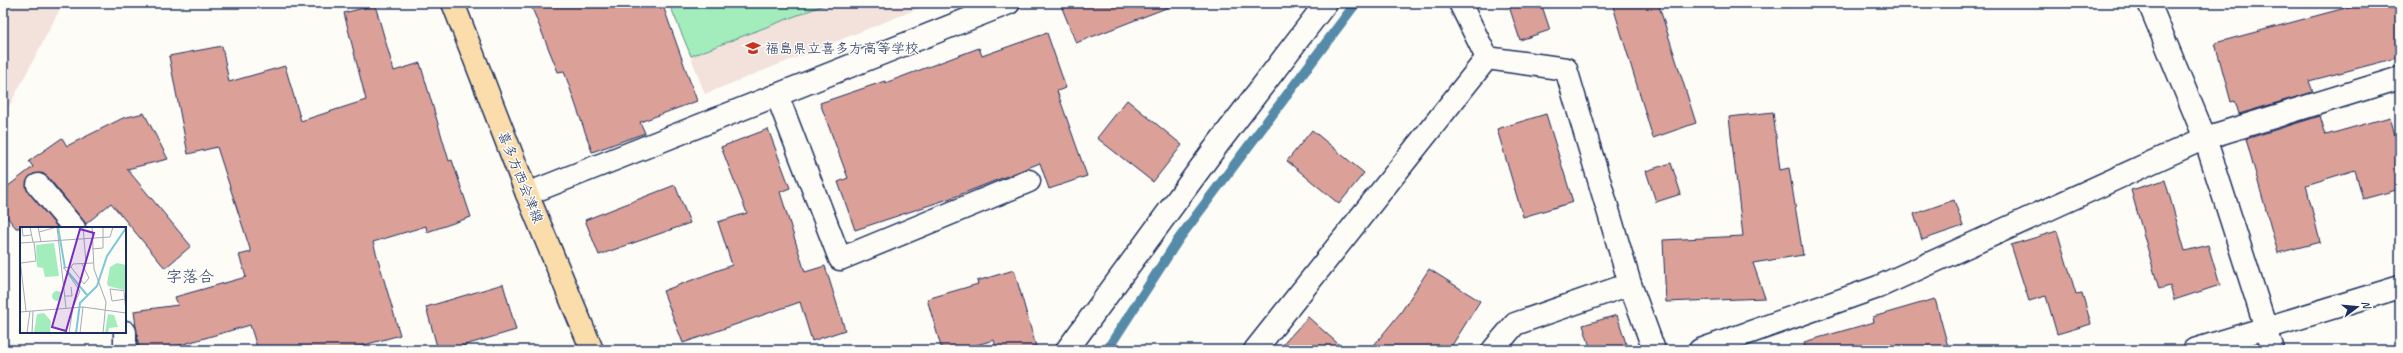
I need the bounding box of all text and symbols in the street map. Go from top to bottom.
school or university icon: 福島県立喜多方高等学校 [744,39,762,57]
place label: 福島県立喜多方高等学校 [765,40,919,57]
street label: 喜多方西会津線 [494,129,547,226]
inset map [20,227,126,333]
district label: 字落合 [166,267,214,287]
north arrow [2337,287,2377,327]
text: N [2359,299,2375,312]

